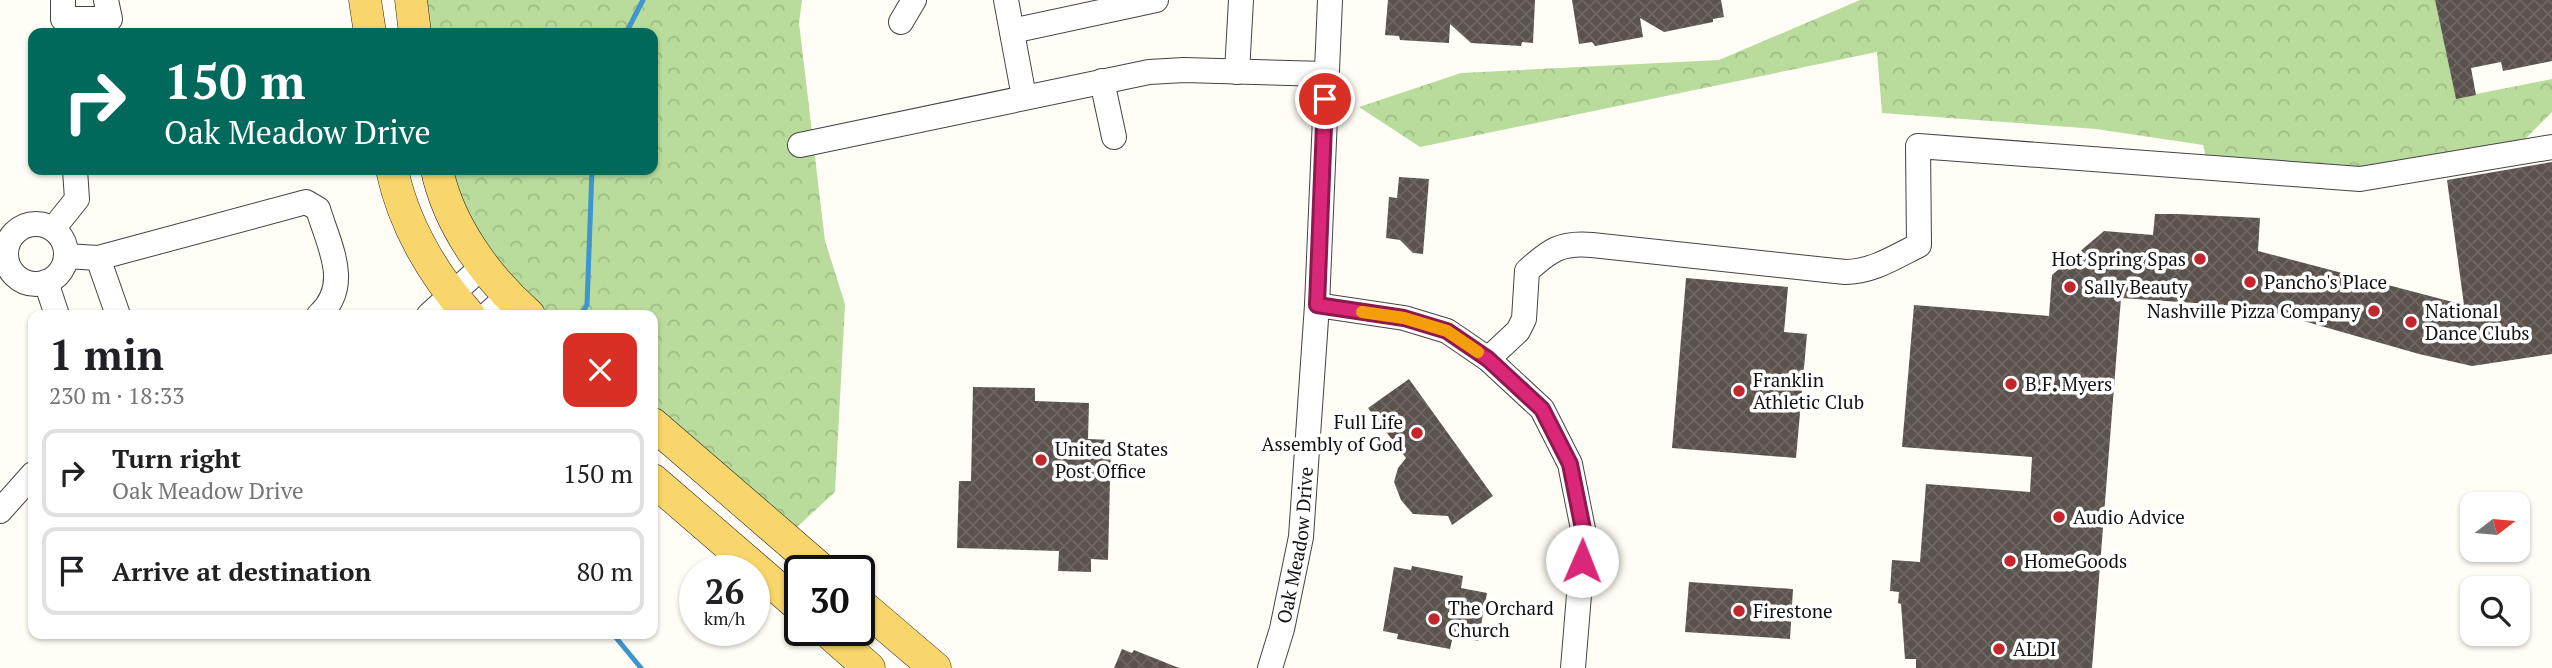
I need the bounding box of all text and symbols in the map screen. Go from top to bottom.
text: 150 m [164,48,306,113]
icon: right [49,56,140,147]
pin [1295,69,1355,129]
icon: arrive [1306,80,1344,118]
text: Oak Meadow Drive [164,111,431,153]
place label: Hot Spring Spas [2052,246,2186,271]
marker: Hot Spring Spas [2192,251,2208,267]
place label: Pancho's Place [2264,269,2387,294]
place label: Sally Beauty [2084,274,2188,299]
marker: Pancho's Place [2242,274,2258,290]
marker: Sally Beauty [2062,279,2078,295]
place label: Nashville Pizza Company [2147,298,2360,323]
place label: National Dance Clubs [2425,298,2529,345]
marker: Nashville Pizza Company [2366,303,2382,319]
marker: National Dance Clubs [2403,314,2419,330]
text: 1 min [49,326,164,382]
button: close [563,333,637,407]
place label: Franklin Athletic Club [1753,367,1864,414]
place label: B.F. Myers [2025,371,2112,396]
marker: B.F. Myers [2003,376,2019,392]
text: 230 m · 18:33 [49,380,184,411]
marker: Franklin Athletic Club [1731,383,1747,399]
place label: Full Life Assembly of God [1262,409,1403,456]
marker: Full Life Assembly of God [1409,425,1425,441]
place label: United States Post Office [1055,436,1168,483]
text: Turn right [112,441,241,475]
marker: United States Post Office [1033,452,1049,468]
icon: right [53,454,91,492]
text: 150 m [563,456,633,490]
street label: Oak Meadow Drive [1270,466,1318,626]
text: Oak Meadow Drive [112,475,304,506]
north arrow [2460,492,2530,562]
map controls [2460,492,2530,646]
place label: Audio Advice [2073,504,2185,529]
marker: Audio Advice [2051,509,2067,525]
position arrow [1545,524,1619,598]
place label: HomeGoods [2024,548,2127,573]
icon: arrive [53,552,91,590]
marker: HomeGoods [2002,553,2018,569]
text: Arrive at destination [112,554,371,588]
text: 80 m [577,554,633,588]
speed limit sign: 30 [784,555,875,646]
text: 26 [705,568,744,614]
button: search [2460,576,2530,646]
place label: The Orchard Church [1448,595,1554,642]
place label: Firestone [1753,598,1833,623]
marker: Firestone [1731,603,1747,619]
text: km/h [704,606,745,630]
marker: The Orchard Church [1426,611,1442,627]
place label: ALDI [2013,636,2057,661]
marker: ALDI [1991,641,2007,657]

